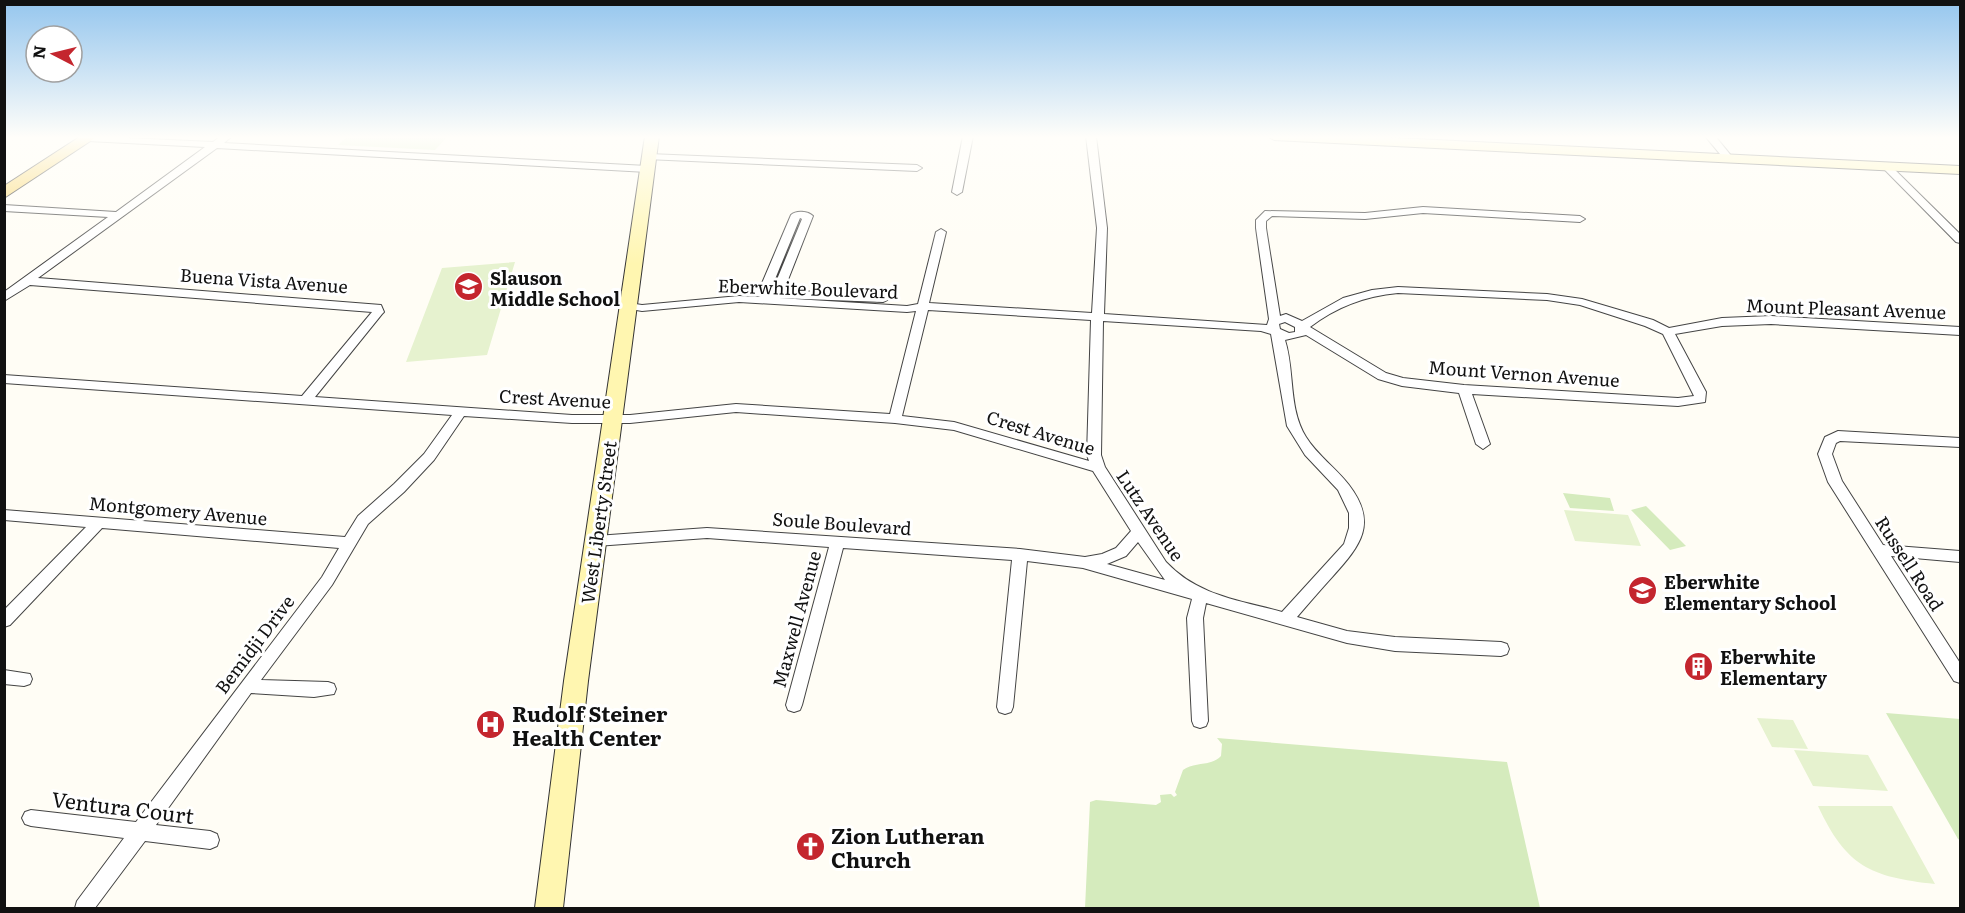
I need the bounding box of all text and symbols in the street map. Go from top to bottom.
north arrow [24,24,84,84]
text: N [25,44,51,60]
street label: Buena Vista Avenue [179,261,349,299]
place label: Slauson Middle School [490,264,620,312]
school or university icon: Slauson Middle School [453,271,485,303]
street label: Eberwhite Boulevard [717,271,899,305]
street label: Mount Pleasant Avenue [1745,291,1947,325]
street label: Mount Vernon Avenue [1427,353,1621,393]
street label: Crest Avenue [498,382,612,414]
street label: Crest Avenue [983,403,1099,461]
street label: West Liberty Street [573,438,623,605]
street label: Lutz Avenue [1111,464,1191,566]
street label: Montgomery Avenue [88,489,268,531]
street label: Soule Boulevard [772,505,912,541]
street label: Russell Road [1869,510,1951,616]
street label: Maxwell Avenue [765,548,827,690]
place label: Eberwhite Elementary School [1664,568,1837,616]
school or university icon: Eberwhite Elementary School [1627,575,1659,607]
street label: Bemidji Drive [208,589,300,699]
place label: Eberwhite Elementary [1720,643,1827,691]
building icon: Eberwhite Elementary [1683,650,1715,682]
place label: Rudolf Steiner Health Center [512,697,668,752]
hospital icon: Rudolf Steiner Health Center [475,708,507,740]
street label: Ventura Court [50,782,196,830]
place label: Zion Lutheran Church [831,819,985,874]
church icon: Zion Lutheran Church [794,830,826,862]

